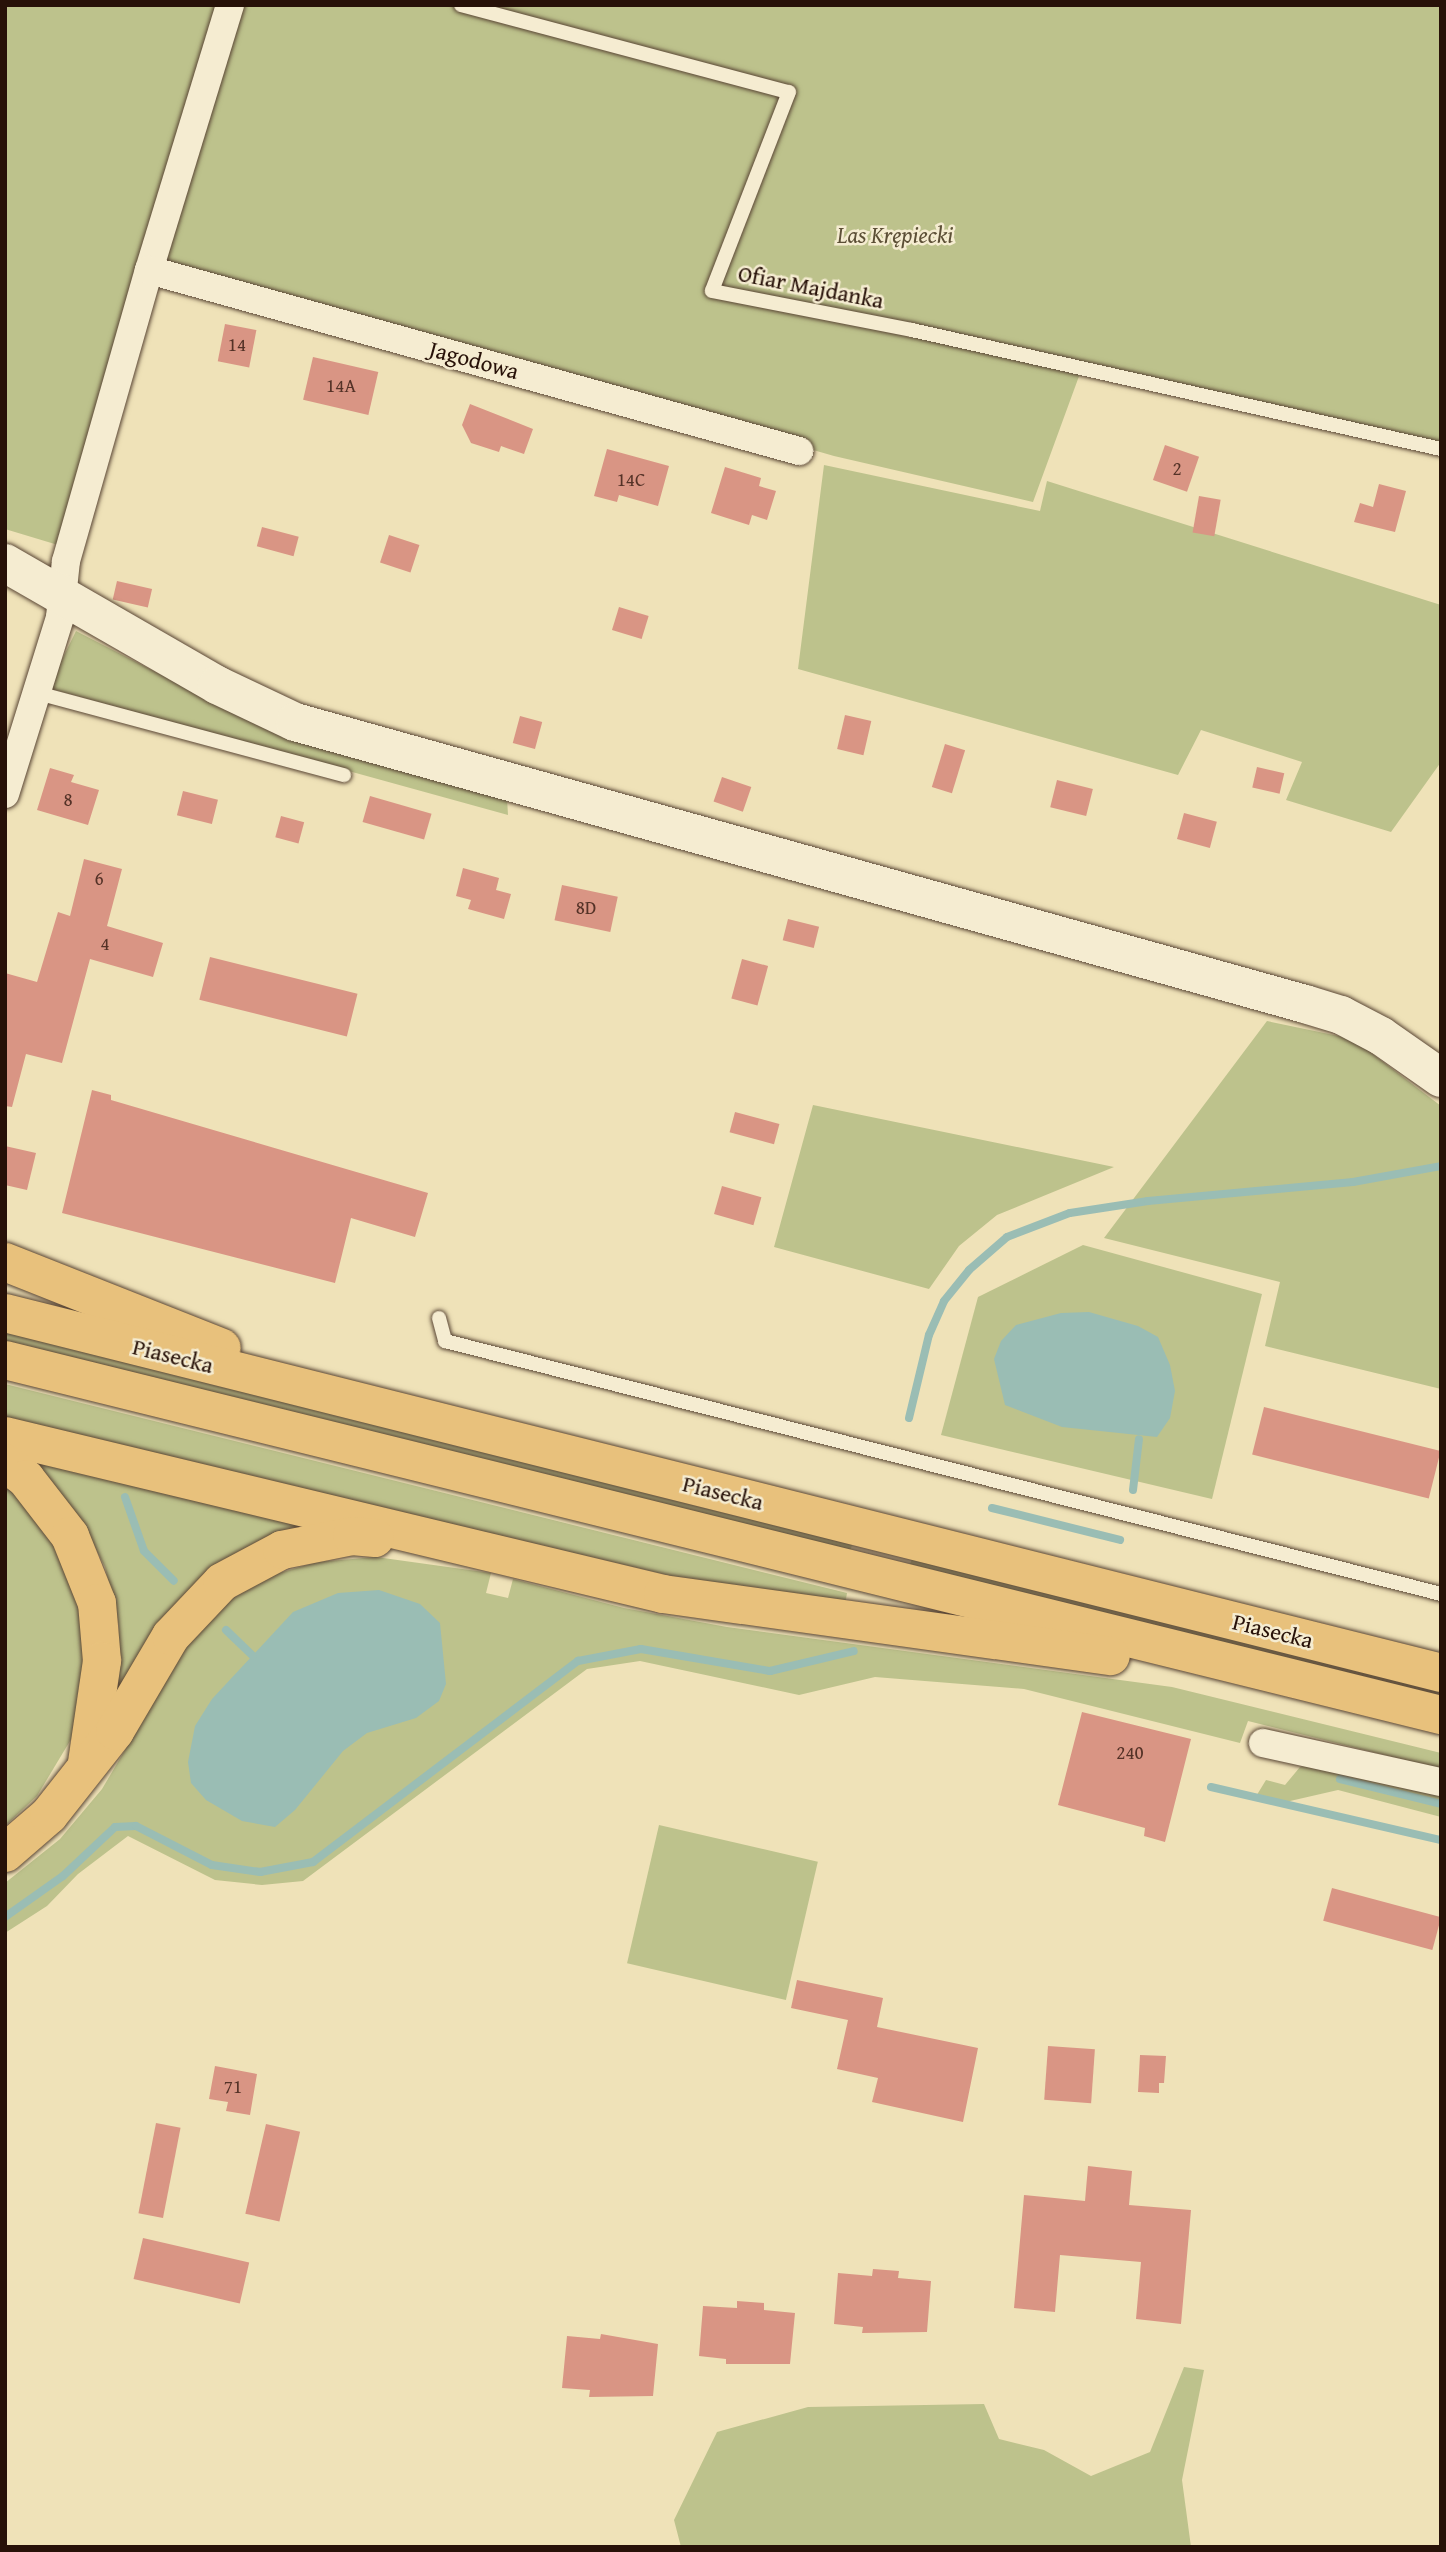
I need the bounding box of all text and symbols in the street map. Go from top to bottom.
park label: Las Krępiecki [837,221,953,249]
street label: Ofiar Majdanka [736,259,886,315]
house number: 14 [228,334,246,356]
street label: Jagodowa [426,335,522,385]
house number: 14A [326,375,356,397]
house number: 2 [1172,458,1182,480]
house number: 14C [617,469,645,491]
house number: 8 [63,789,73,811]
house number: 6 [94,868,104,890]
house number: 8D [576,897,596,919]
house number: 4 [100,933,110,955]
street label: Piasecka [130,1333,216,1379]
street label: Piasecka [680,1470,766,1516]
street label: Piasecka [1230,1608,1316,1654]
house number: 240 [1116,1742,1144,1764]
house number: 71 [224,2076,242,2098]

